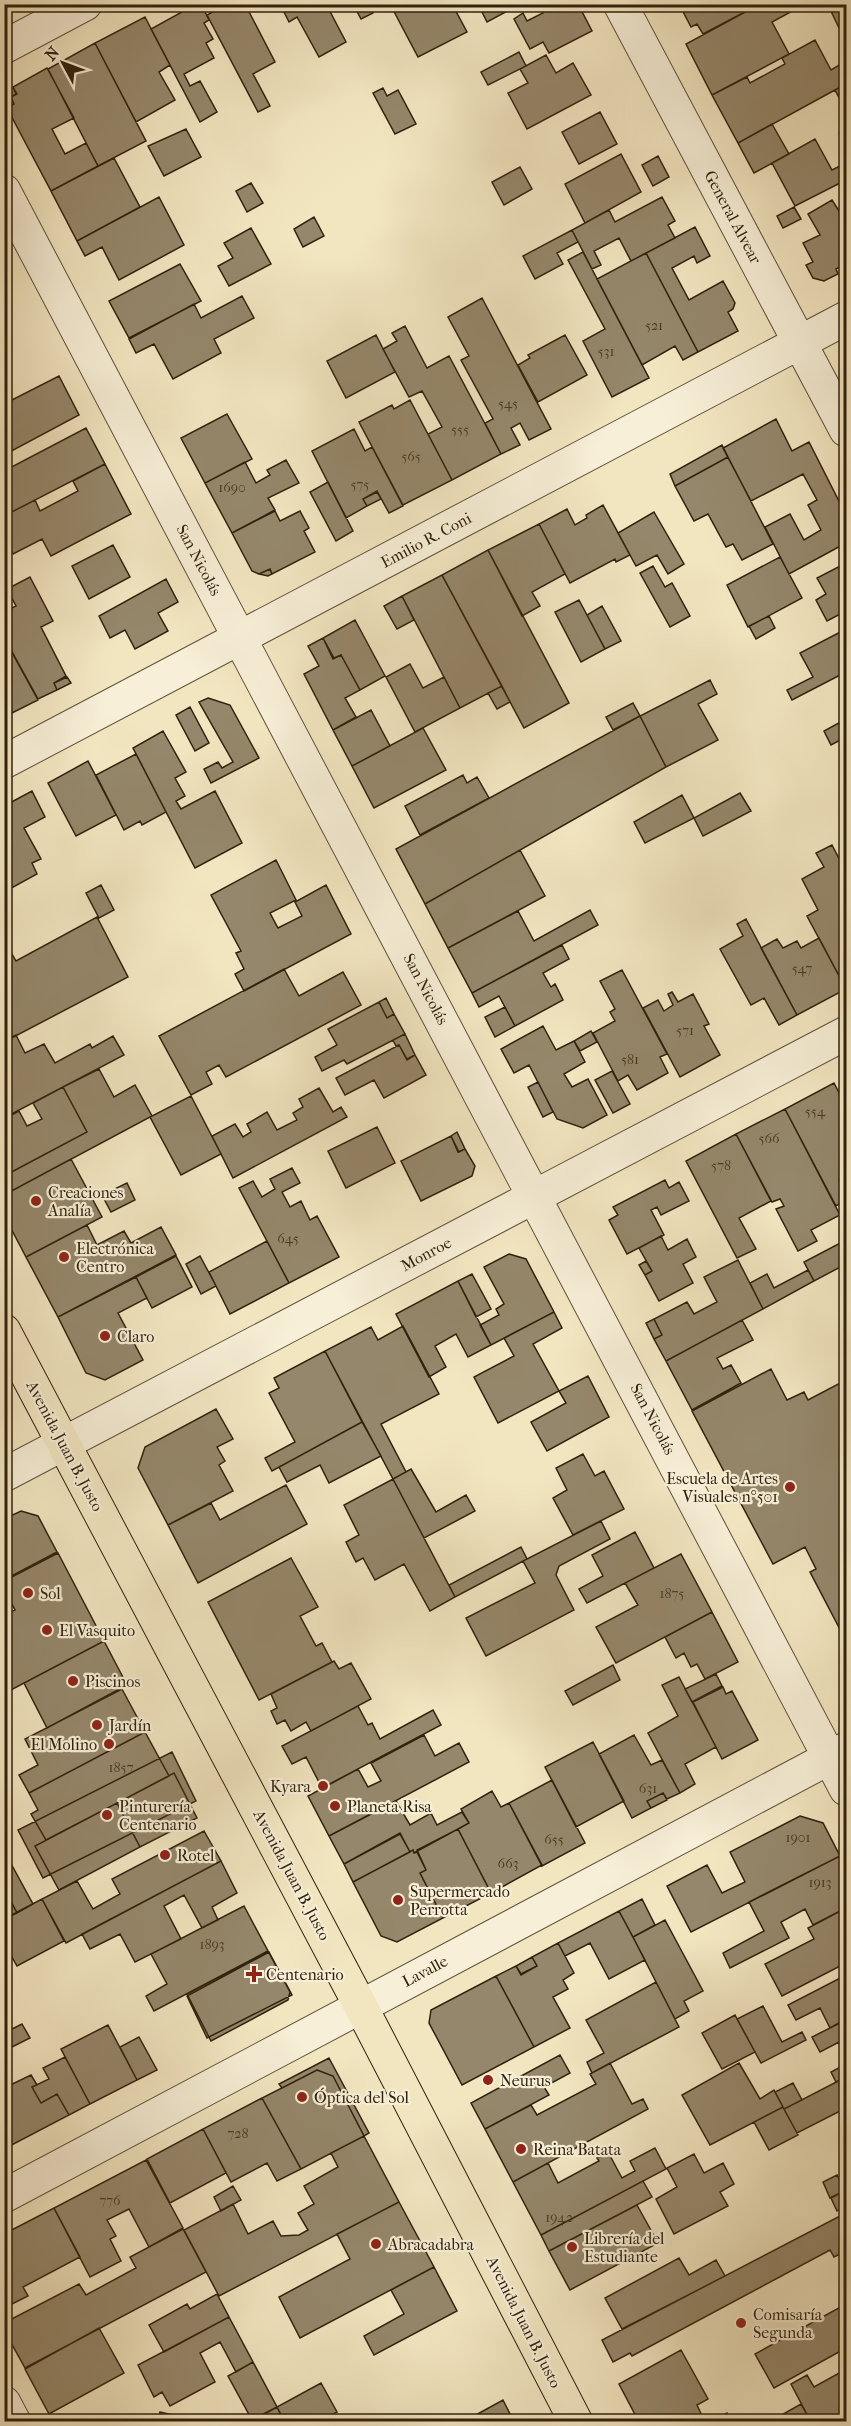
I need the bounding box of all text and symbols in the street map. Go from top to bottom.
north arrow [33,33,93,93]
text: N [41,42,64,64]
street label: General Alvear [700,167,766,267]
house number: 521 [645,317,663,334]
house number: 531 [598,343,614,360]
house number: 545 [498,395,518,412]
house number: 555 [451,421,469,438]
house number: 565 [401,448,421,465]
house number: 575 [351,476,369,493]
house number: 1690 [218,479,246,496]
street label: Emilio R. Coni [378,508,475,572]
street label: San Nicolás [172,521,226,599]
street label: San Nicolás [399,950,453,1028]
house number: 547 [792,960,813,977]
house number: 571 [676,1022,694,1039]
house number: 581 [621,1051,639,1068]
house number: 554 [805,1103,826,1120]
house number: 566 [758,1130,780,1147]
house number: 578 [711,1157,731,1174]
place label: Creaciones Analía [47,1183,124,1220]
marker: Creaciones Analía [29,1194,43,1208]
house number: 645 [277,1230,299,1247]
street label: Monroe [397,1233,455,1275]
place label: Electrónica Centro [76,1239,154,1276]
marker: Electrónica Centro [57,1250,71,1264]
place label: Claro [117,1327,154,1346]
marker: Claro [98,1329,112,1343]
street label: Avenida Juan B. Justo [22,1376,108,1515]
street label: San Nicolás [626,1380,680,1458]
place label: Escuela de Artes Visuales n°501 [666,1469,778,1506]
marker: Escuela de Artes Visuales n°501 [783,1480,797,1494]
place label: Sol [40,1584,61,1603]
house number: 1875 [660,1585,684,1602]
marker: Sol [21,1586,35,1600]
place label: El Vasquito [59,1621,135,1640]
marker: El Vasquito [40,1623,54,1637]
place label: Piscinos [85,1672,140,1691]
marker: Piscinos [66,1674,80,1688]
place label: Jardín [107,1716,152,1735]
marker: Jardín [90,1718,104,1732]
place label: El Molino [30,1735,97,1754]
marker: El Molino [102,1737,116,1751]
house number: 1857 [109,1759,134,1776]
place label: Kyara [270,1777,312,1796]
marker: Kyara [316,1779,330,1793]
house number: 631 [639,1780,657,1797]
place label: Pinturería Centenario [119,1797,197,1834]
place label: Planeta Risa [347,1797,432,1816]
marker: Planeta Risa [328,1799,342,1813]
street label: Avenida Juan B. Justo [249,1805,335,1944]
marker: Pinturería Centenario [100,1808,114,1822]
house number: 1901 [786,1829,810,1846]
house number: 655 [544,1831,564,1848]
place label: Rotel [177,1846,215,1865]
marker: Rotel [158,1848,172,1862]
house number: 663 [498,1855,518,1872]
house number: 1913 [808,1874,832,1891]
place label: Supermercado Perrotta [410,1882,510,1919]
marker: Supermercado Perrotta [391,1893,405,1907]
house number: 1893 [199,1936,225,1953]
street label: Lavalle [399,1951,451,1991]
place label: Centenario [266,1965,344,1984]
marker: Centenario [247,1967,261,1981]
place label: Neurus [500,2071,551,2090]
marker: Neurus [481,2073,495,2087]
place label: Óptica del Sol [314,2087,409,2107]
marker: Óptica del Sol [295,2090,309,2104]
house number: 728 [228,2125,248,2142]
place label: Reina Batata [533,2140,622,2159]
marker: Reina Batata [514,2142,528,2156]
house number: 776 [99,2192,121,2209]
house number: 1942 [545,2209,573,2226]
place label: Librería del Estudiante [584,2229,665,2266]
place label: Abracadabra [387,2235,474,2254]
marker: Abracadabra [369,2237,383,2251]
marker: Librería del Estudiante [565,2240,579,2254]
street label: Avenida Juan B. Justo [482,2252,565,2391]
place label: Comisaría Segunda [753,2305,823,2342]
marker: Comisaría Segunda [734,2316,748,2330]

